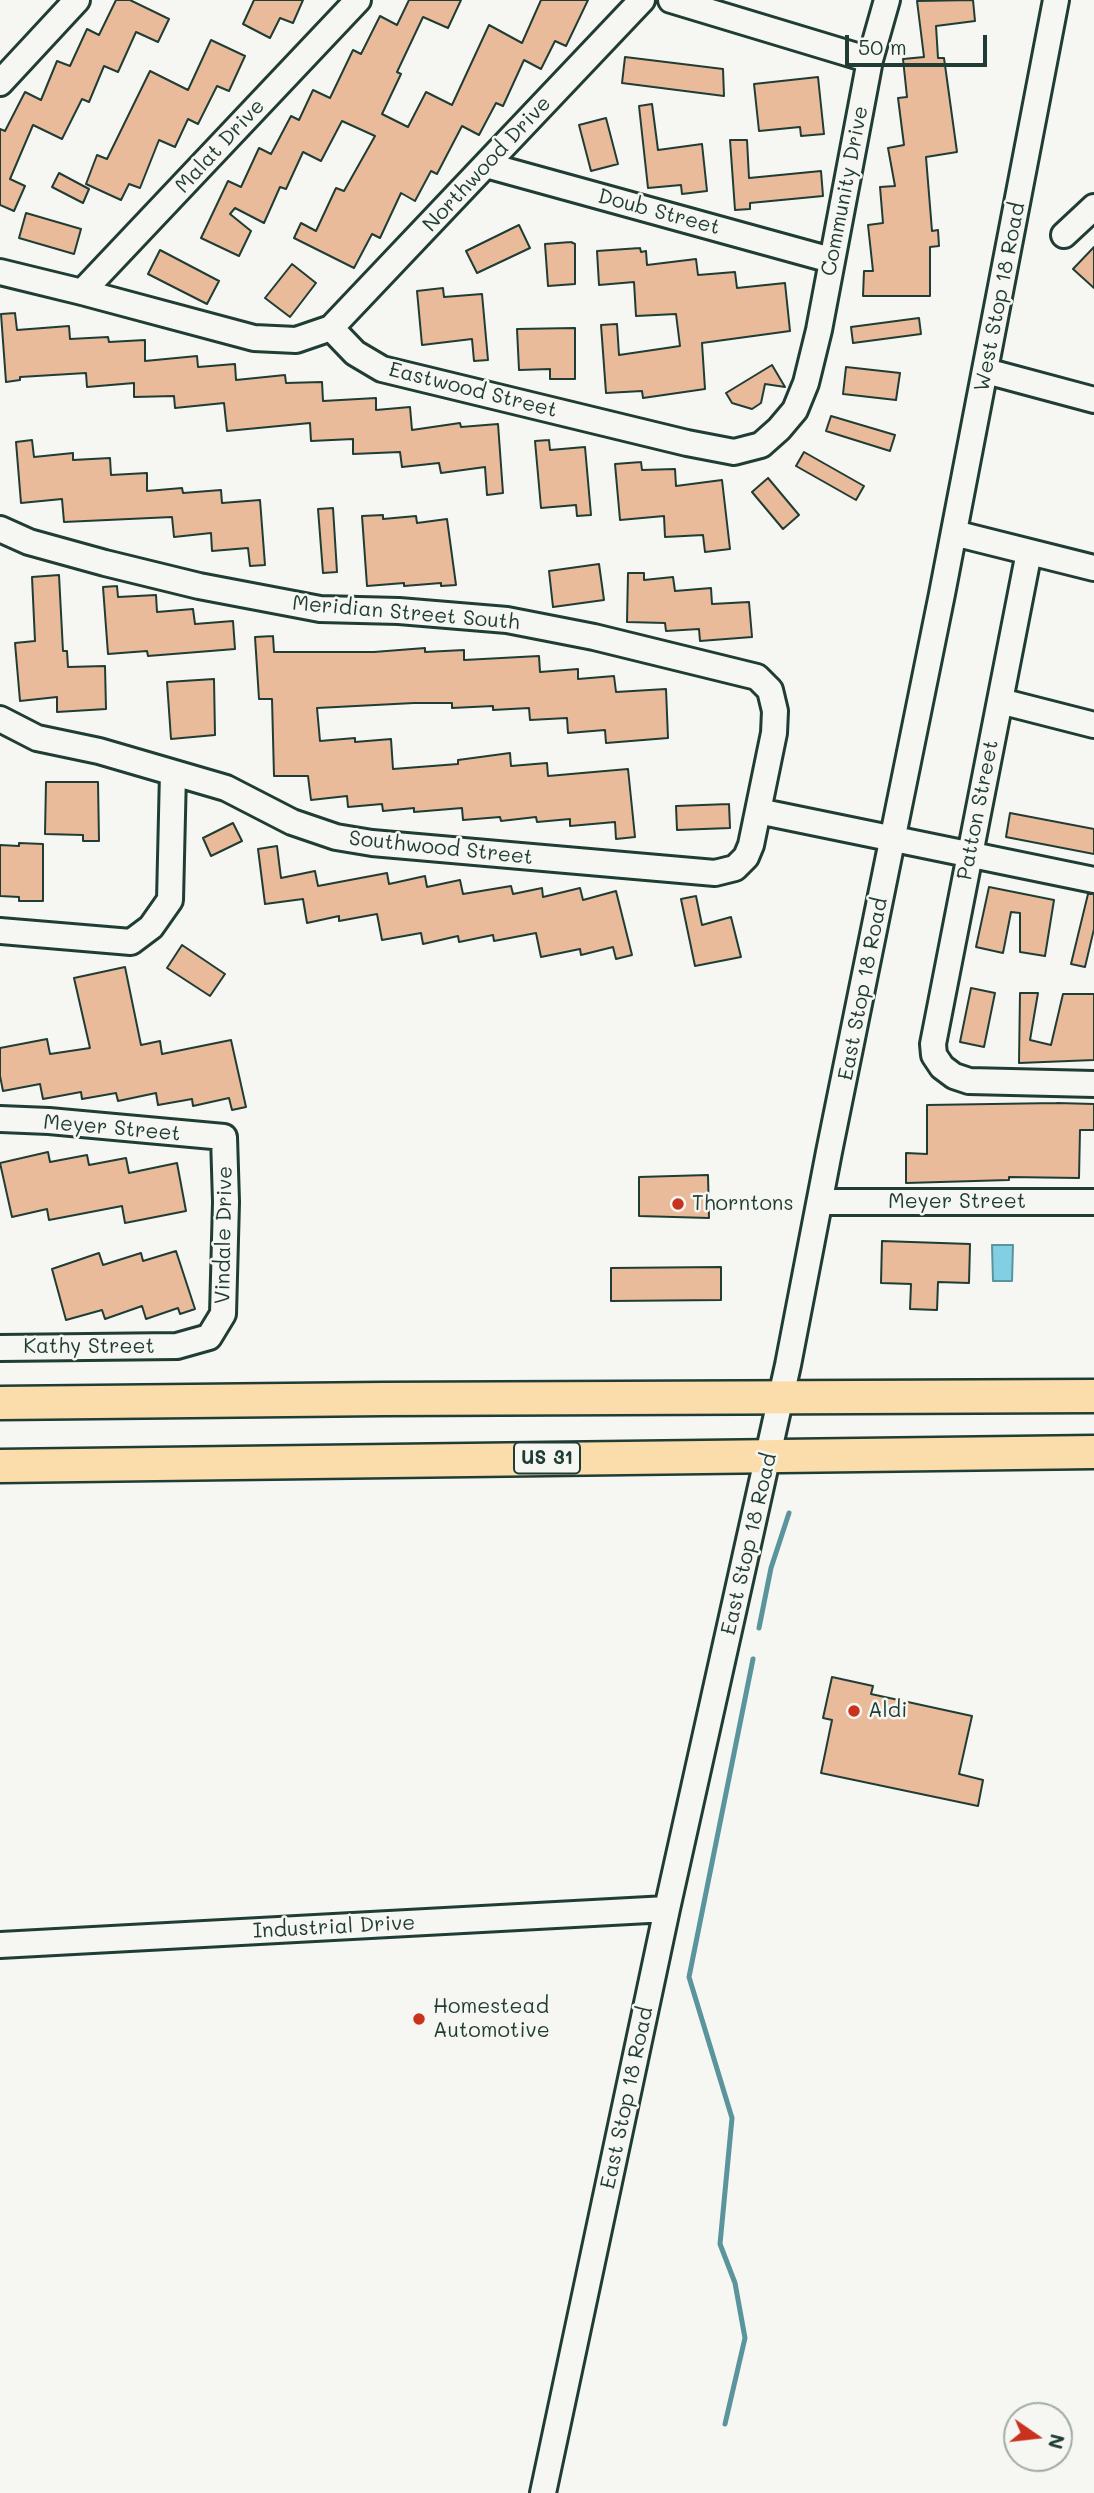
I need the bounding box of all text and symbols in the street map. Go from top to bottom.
scale bar [849,21,991,65]
text: 50 m [858,33,907,60]
street label: Northwood Drive [418,91,556,237]
street label: Malat Drive [170,94,270,198]
street label: Community Drive [816,104,874,278]
street label: Doub Street [595,184,723,240]
street label: West Stop 18 Road [969,200,1031,394]
street label: Eastwood Street [386,357,560,423]
street label: Meridian Street South [291,590,521,636]
street label: Patton Street [952,738,1004,882]
street label: Southwood Street [348,826,534,870]
street label: East Stop 18 Road [833,896,893,1082]
street label: Meyer Street [42,1109,182,1147]
street label: Vindale Drive [210,1166,238,1304]
street label: Meyer Street [888,1189,1026,1215]
place label: Thorntons [692,1191,794,1217]
marker: Thorntons [670,1196,686,1212]
street label: Kathy Street [23,1334,155,1360]
road number: US 31 [514,1442,580,1474]
street label: East Stop 18 Road [716,1451,782,1637]
place label: Aldi [868,1698,908,1724]
marker: Aldi [846,1703,862,1719]
street label: Industrial Drive [252,1910,416,1944]
place label: Homestead Automotive [433,1994,550,2044]
street label: East Stop 18 Road [595,2005,659,2191]
marker: Homestead Automotive [411,2011,427,2027]
north arrow [1003,2402,1073,2472]
text: N [1043,2432,1071,2452]

